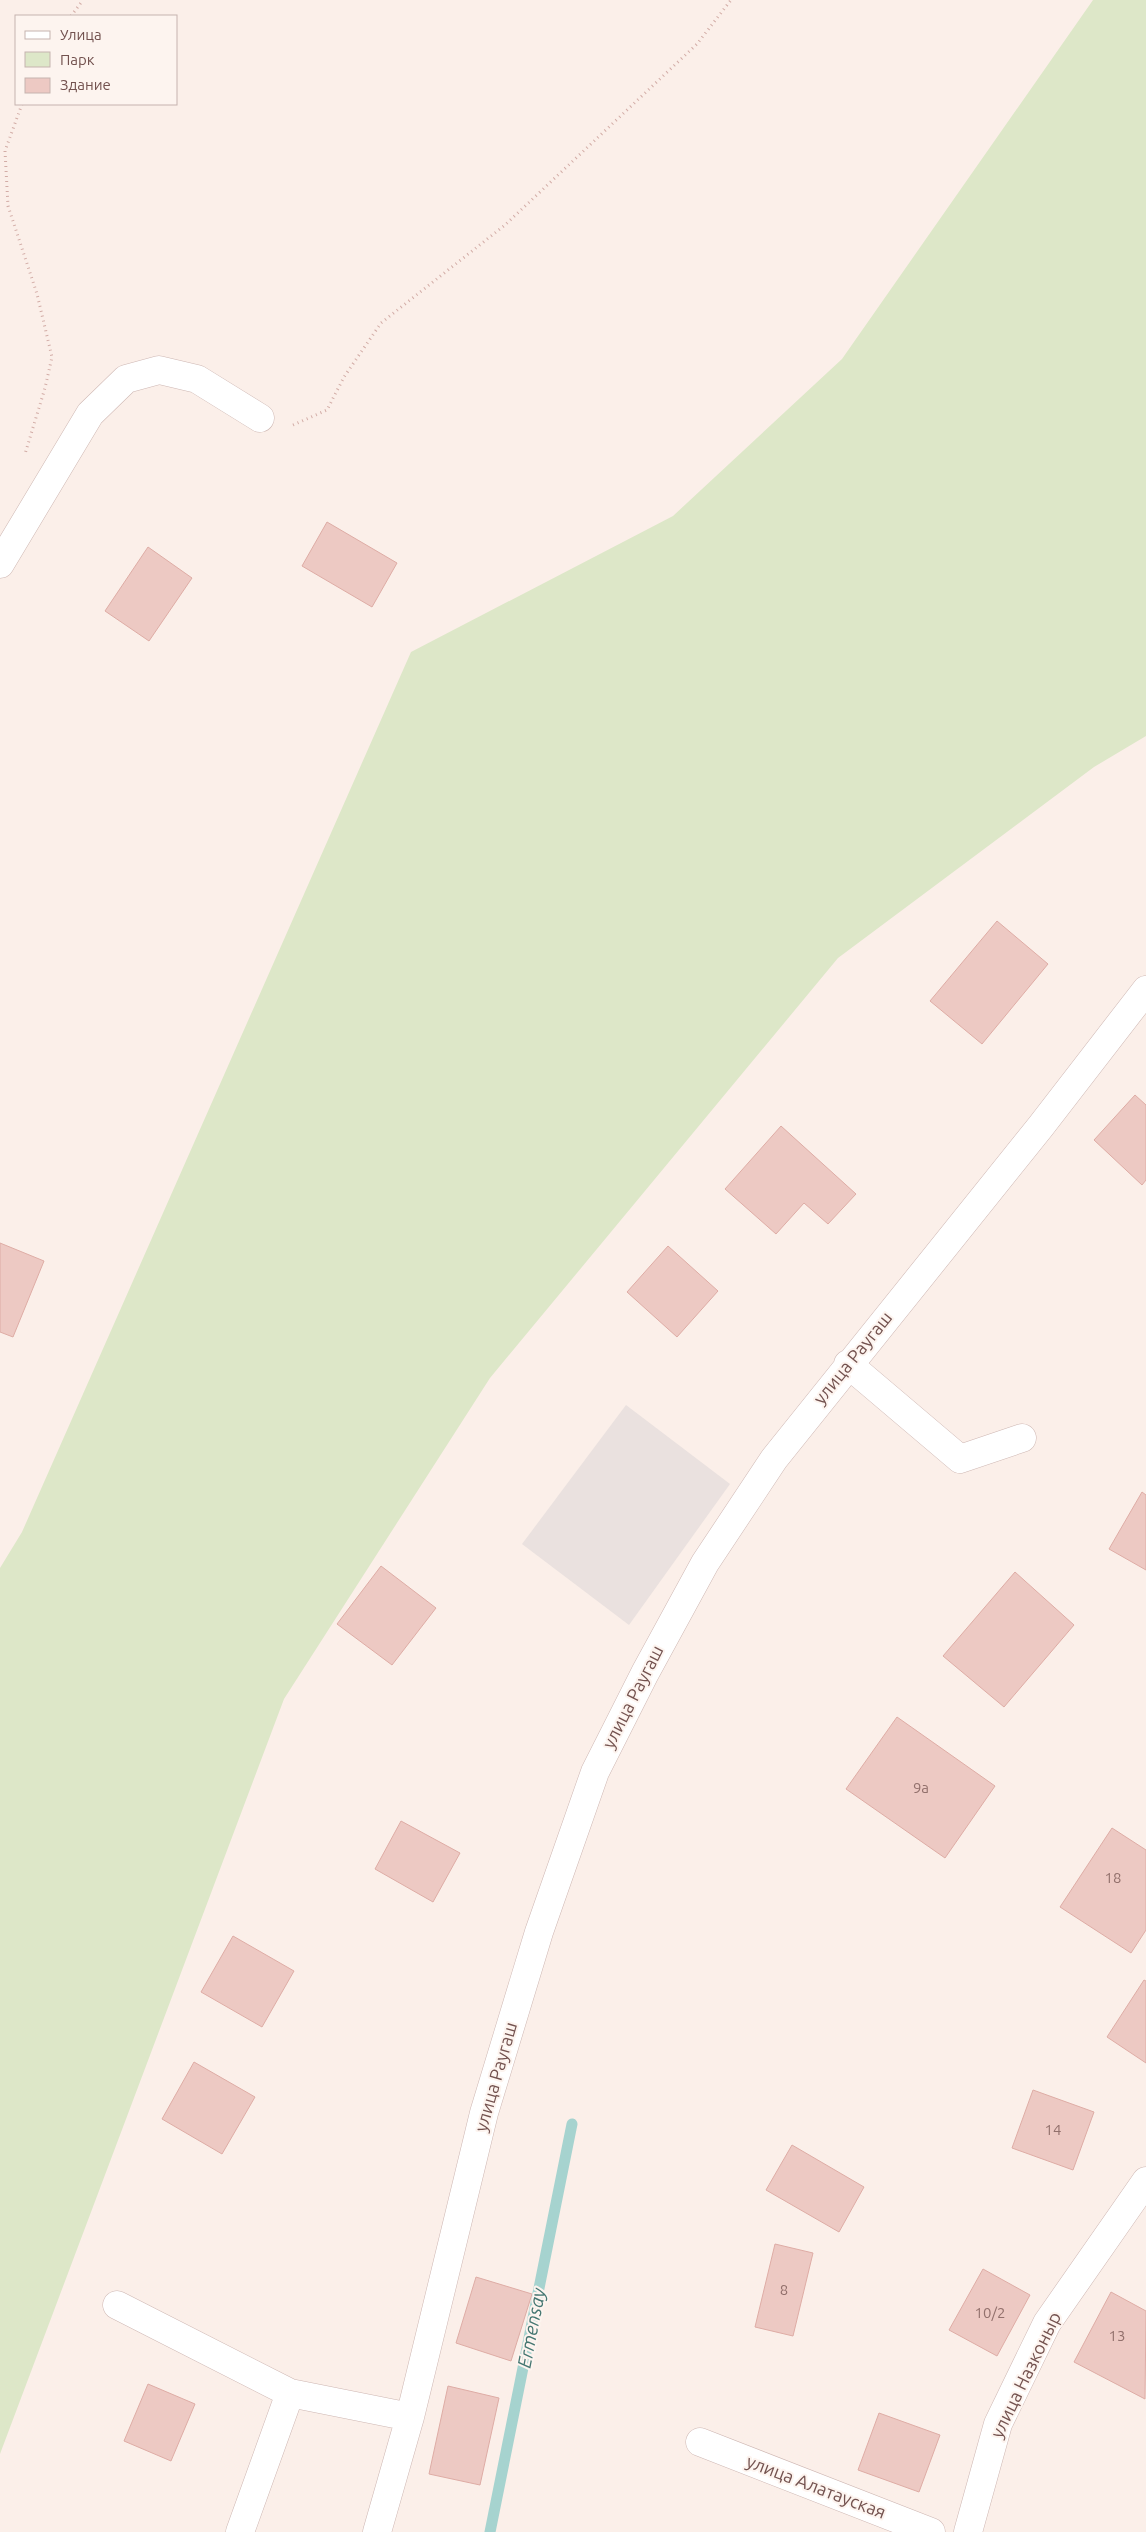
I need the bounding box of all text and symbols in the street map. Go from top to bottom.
legend [15,15,178,105]
text: Улица [60,26,102,43]
text: Парк [60,51,95,68]
text: Здание [60,76,111,93]
street label: улица Раугаш [809,1307,896,1408]
street label: улица Раугаш [598,1642,667,1751]
house number: 9а [913,1779,929,1796]
house number: 18 [1105,1869,1121,1886]
street label: улица Раугаш [470,2020,520,2134]
house number: 14 [1045,2121,1061,2138]
house number: 8 [780,2281,788,2298]
water label: Ermensay [512,2285,550,2370]
house number: 10/2 [975,2304,1005,2321]
street label: улица Назконыр [986,2308,1064,2441]
house number: 13 [1109,2327,1125,2344]
street label: улица Алатауская [744,2450,889,2522]

